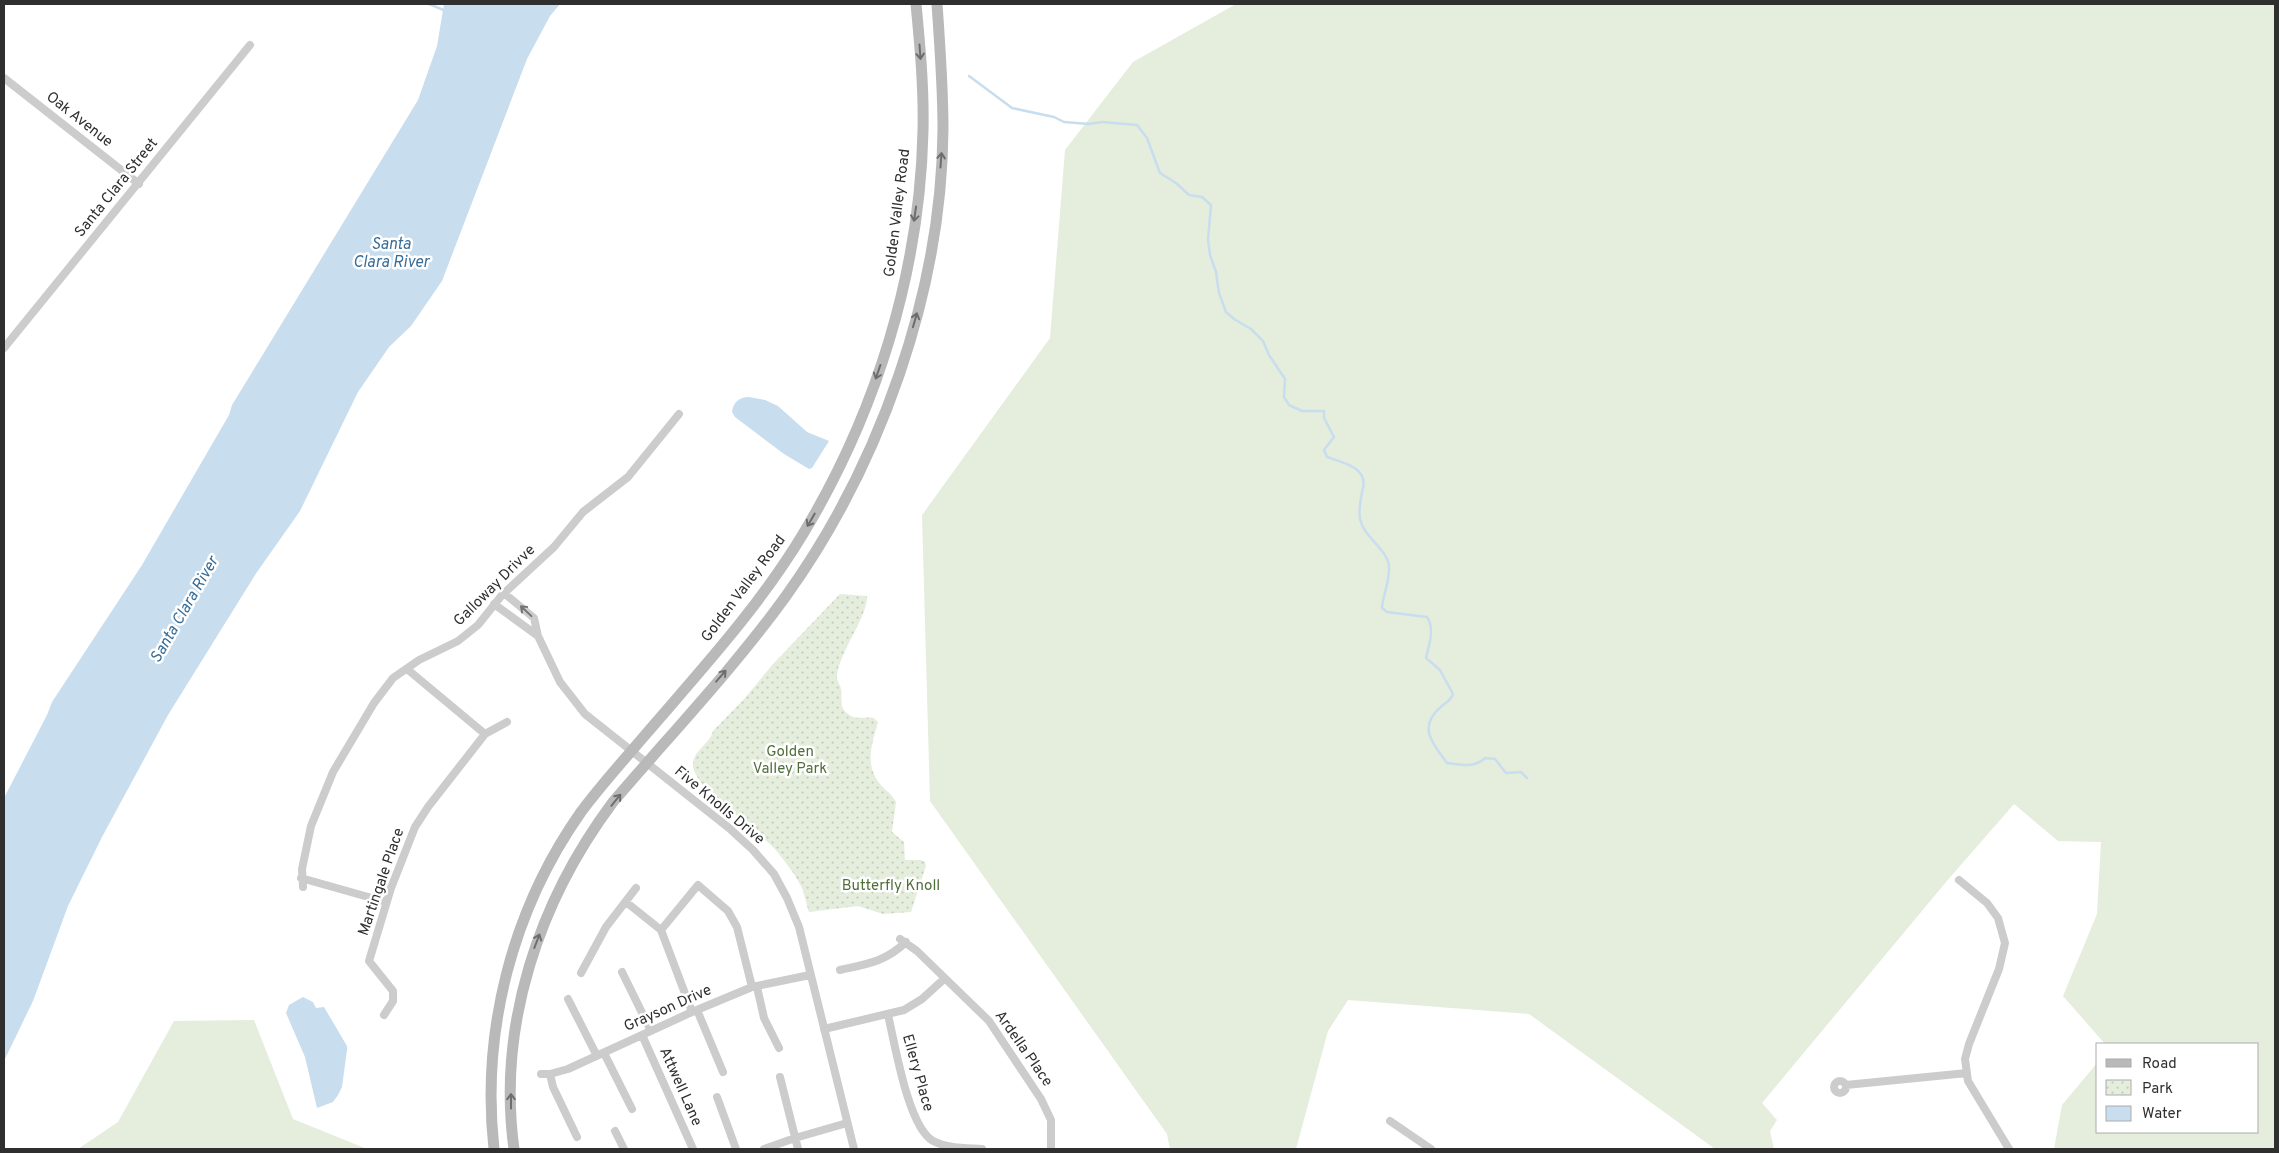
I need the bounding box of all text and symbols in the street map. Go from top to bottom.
one-way arrow [915,44,925,60]
street label: Oak Avenue [42,88,116,152]
street label: Santa Clara Street [71,135,163,241]
street label: Golden Valley Road [881,148,915,278]
one-way arrow [937,152,946,168]
one-way arrow [910,206,920,222]
water label: Santa Clara River [353,235,431,273]
one-way arrow [910,313,920,329]
one-way arrow [873,364,883,380]
one-way arrow [806,512,816,527]
street label: Golden Valley Road [698,532,790,646]
street label: Galloway Drivve [450,541,540,631]
water label: Santa Clara River [146,552,224,667]
one-way arrow [520,605,533,617]
one-way arrow [716,670,727,683]
park label: Golden Valley Park [753,743,827,779]
street label: Five Knolls Drive [670,763,768,849]
one-way arrow [610,793,621,806]
street label: Martingale Place [355,826,409,938]
park label: Butterfly Knoll [842,877,940,896]
one-way arrow [533,934,542,949]
street label: Grayson Drive [621,981,715,1037]
street label: Ardella Place [990,1007,1056,1091]
street label: Ellery Place [897,1032,937,1114]
legend [2096,1043,2259,1133]
street label: Attwell Lane [654,1045,706,1129]
text: Road [2142,1055,2177,1074]
text: Park [2142,1080,2173,1099]
one-way arrow [506,1093,516,1109]
text: Water [2142,1105,2182,1124]

